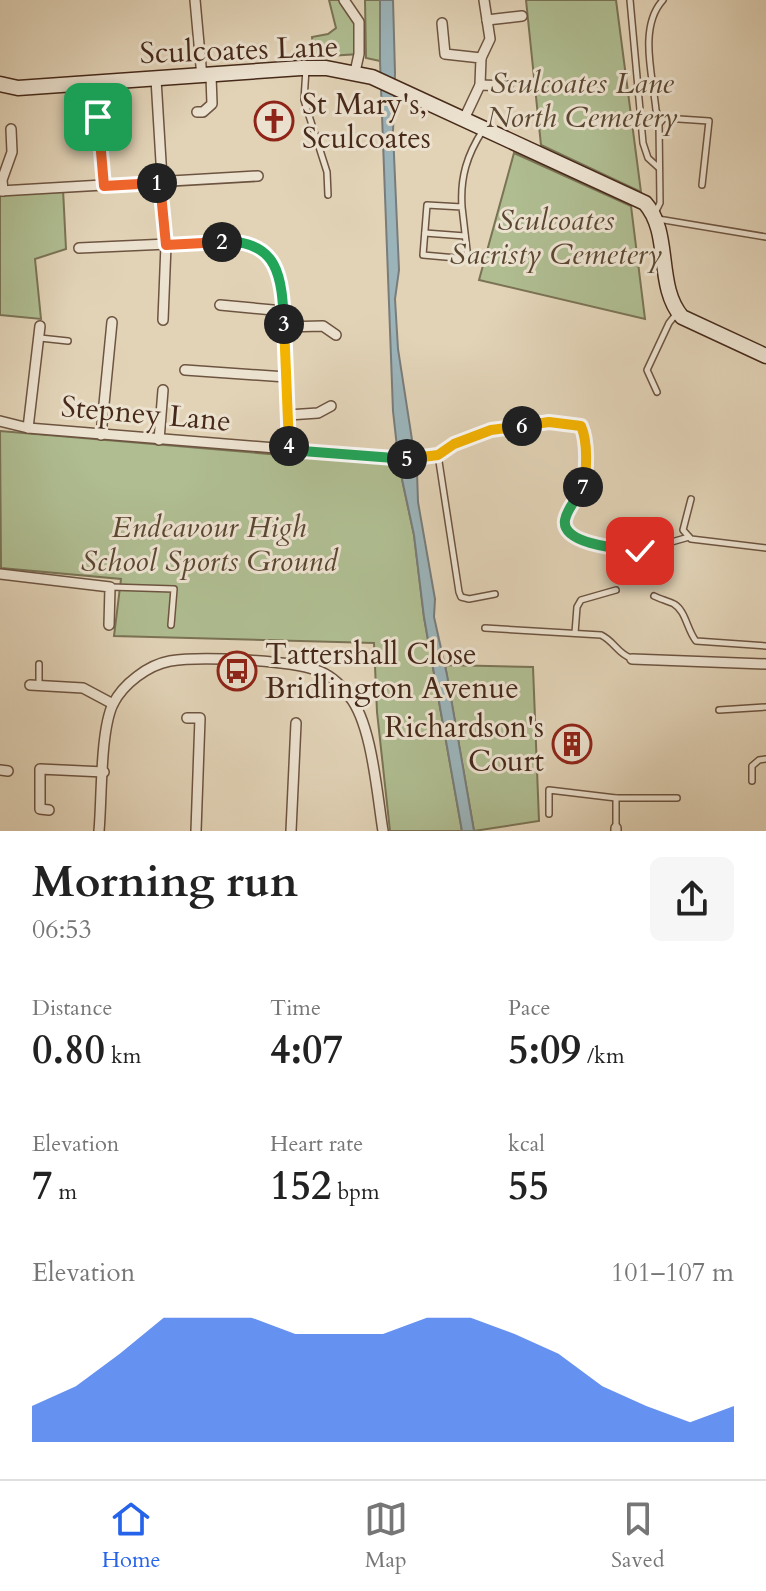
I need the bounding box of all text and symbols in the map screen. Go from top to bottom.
street label: Sculcoates Lane [139,26,339,74]
park label: Sculcoates Lane North Cemetery [486,63,678,138]
pin [64,83,132,151]
place label: St Mary's, Sculcoates [302,84,431,159]
icon: arrive [76,95,120,139]
church icon: St Mary's, Sculcoates [253,100,295,142]
pin: 1 [137,163,177,203]
text: 1 [151,168,163,198]
park label: Sculcoates Sacristy Cemetery [450,200,663,275]
pin: 2 [202,222,242,262]
text: 2 [216,227,228,257]
pin: 3 [264,304,304,344]
text: 3 [278,309,290,339]
street label: Stepney Lane [59,386,233,442]
pin: 6 [502,406,542,446]
text: 6 [516,411,528,441]
pin: 4 [269,426,309,466]
text: 4 [283,431,295,461]
pin: 5 [387,439,427,479]
text: 5 [401,444,413,474]
pin: 7 [563,467,603,507]
text: 7 [577,472,589,502]
park label: Endeavour High School Sports Ground [81,507,339,582]
pin [606,517,674,585]
icon: check [618,529,662,573]
place label: Tattershall Close Bridlington Avenue [265,634,519,709]
bus stop icon: Tattershall Close Bridlington Avenue [216,650,258,692]
place label: Richardson's Court [385,707,545,782]
building icon: Richardson's Court [551,723,593,765]
text: Morning run [32,852,298,912]
button: share [650,857,734,941]
text: 06:53 [32,912,92,947]
text: Distance [32,993,112,1023]
text: Time [270,993,321,1023]
text: Pace [508,993,551,1023]
text: 0.80 [32,1023,105,1078]
text: 4:07 [270,1023,343,1078]
text: 5:09 [508,1023,581,1078]
text: km [105,1041,141,1071]
text: /km [581,1041,625,1071]
text: Elevation [32,1129,119,1159]
text: Heart rate [270,1129,363,1159]
text: kcal [508,1129,545,1159]
text: 7 [32,1159,53,1214]
text: 152 [270,1159,331,1214]
text: 55 [508,1159,549,1214]
text: m [53,1177,77,1207]
text: bpm [331,1177,380,1207]
text: Elevation [32,1255,135,1290]
text: 101–107 m [611,1255,734,1290]
tab: Home [102,1497,161,1575]
tab: Map [364,1497,408,1575]
tab: Saved [611,1497,664,1575]

